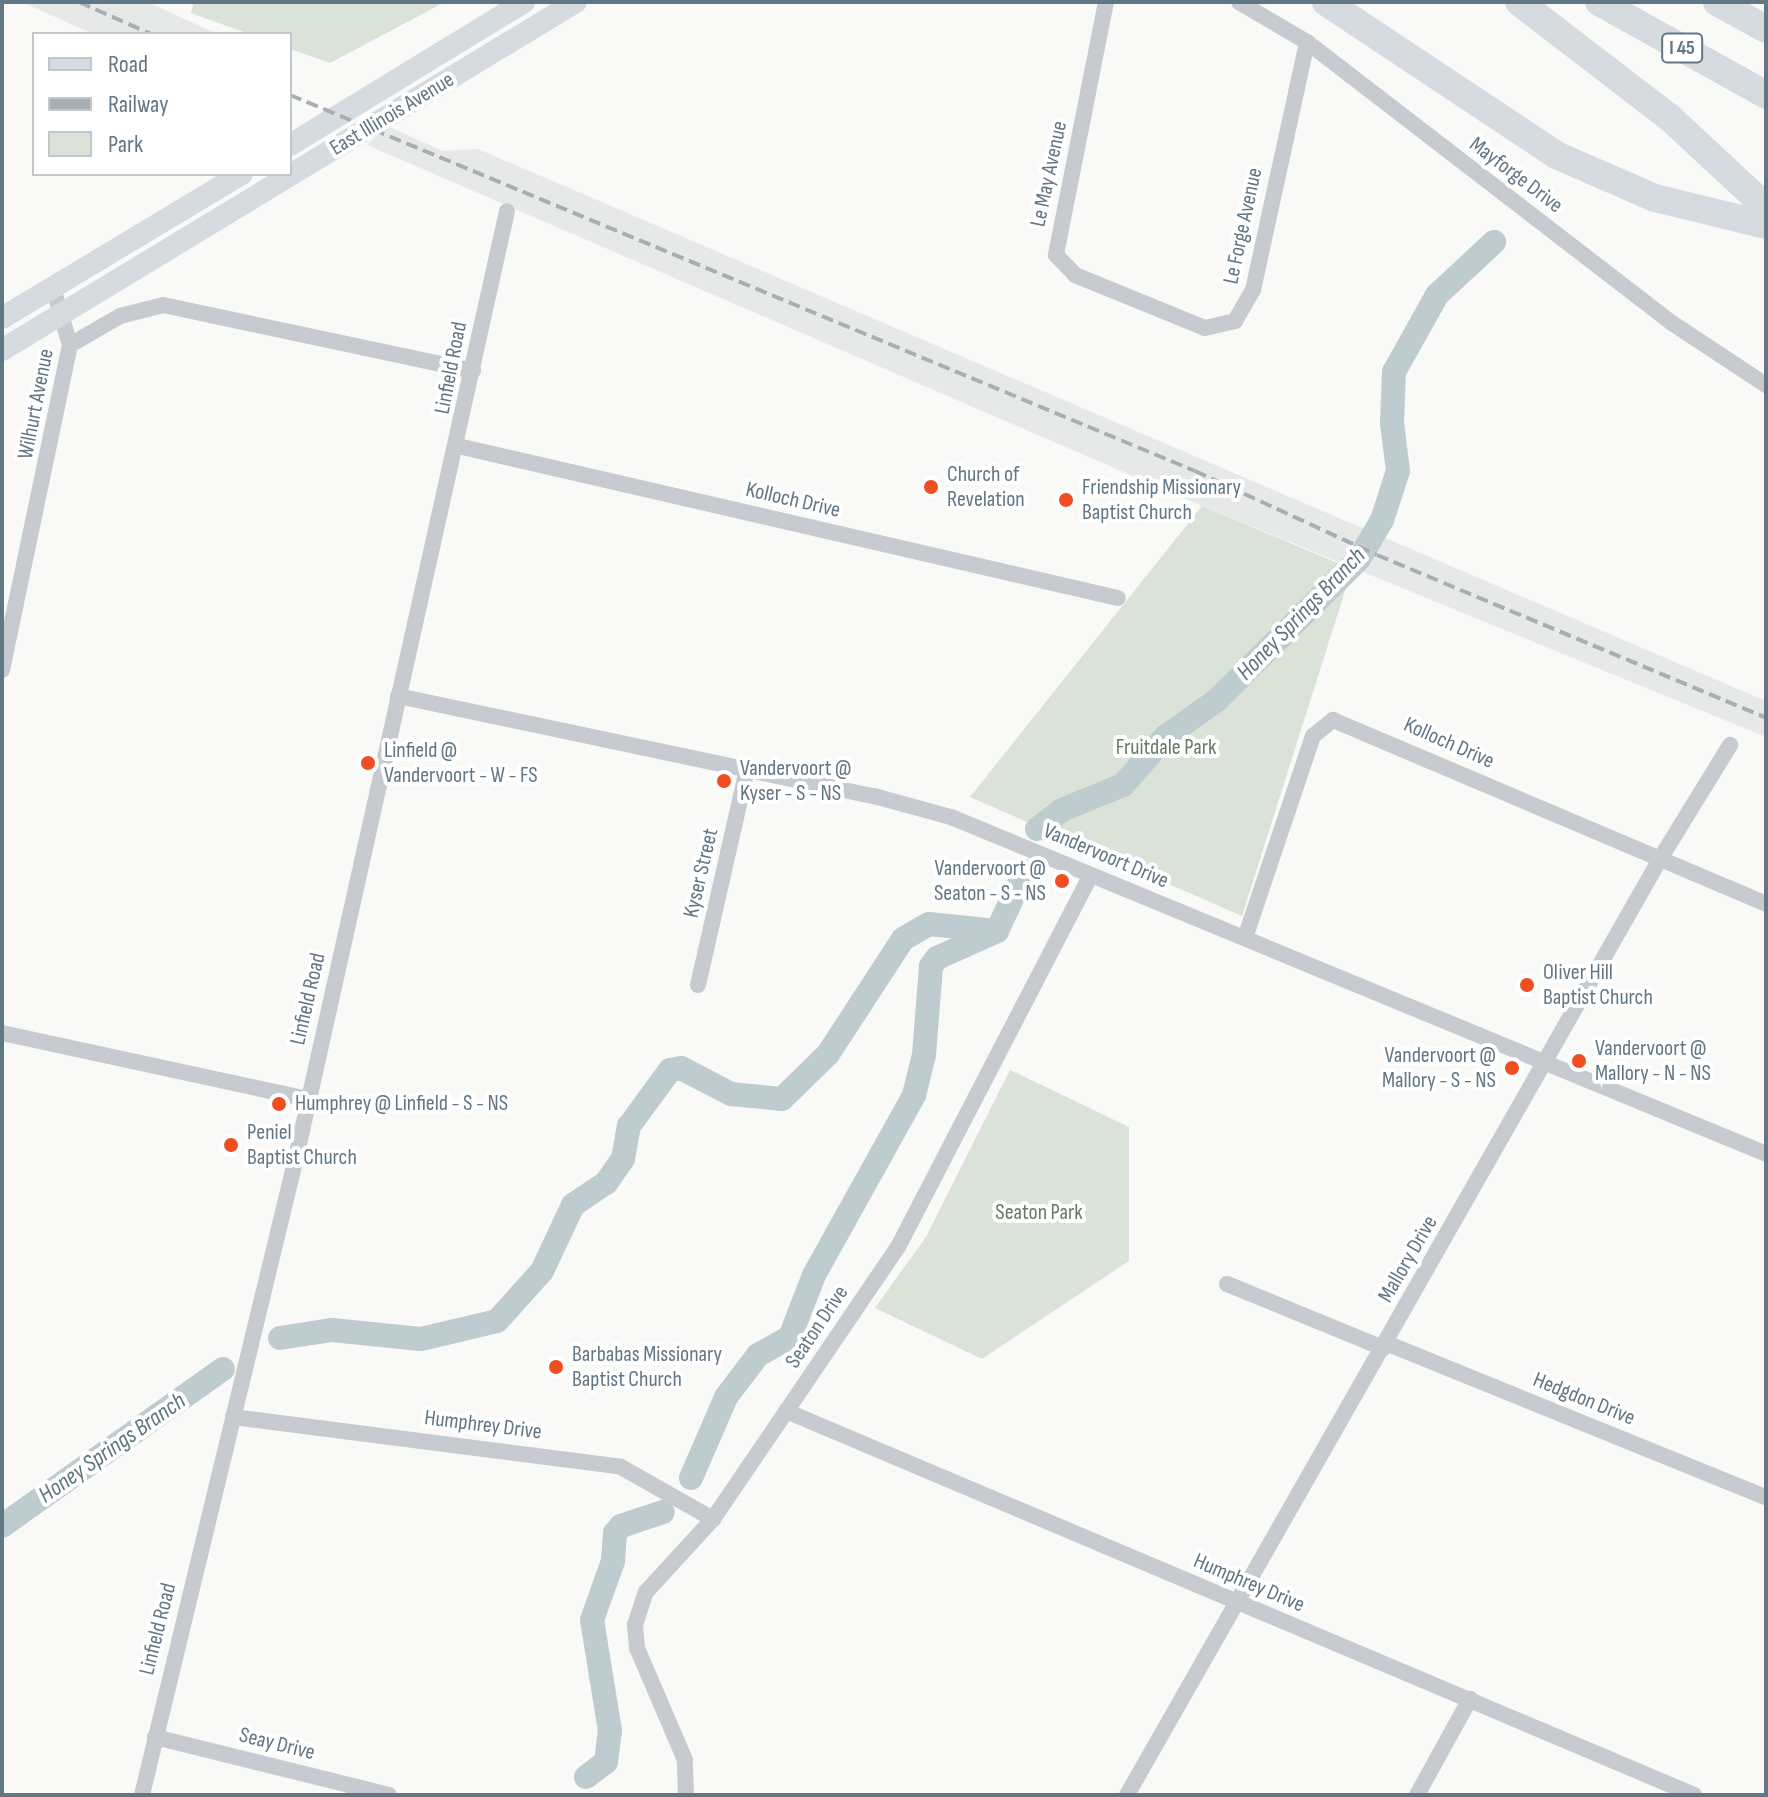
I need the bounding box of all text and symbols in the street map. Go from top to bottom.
legend [32,32,292,176]
road number: I 45 [1660,32,1704,64]
text: Road [108,50,148,79]
street label: East Illinois Avenue [325,67,459,161]
text: Railway [108,90,168,119]
street label: Le May Avenue [1025,119,1073,229]
text: Park [108,130,143,159]
street label: Mayforge Drive [1464,131,1568,219]
street label: Le Forge Avenue [1218,166,1268,286]
street label: Linfield Road [429,320,473,416]
street label: Wilhurt Avenue [12,347,60,461]
place label: Church of Revelation [947,461,1025,512]
place label: Friendship Missionary Baptist Church [1082,474,1241,526]
street label: Kolloch Drive [743,476,843,524]
marker: Church of Revelation [922,478,940,496]
marker: Friendship Missionary Baptist Church [1057,491,1075,509]
water label: Honey Springs Branch [1231,542,1371,686]
street label: Kolloch Drive [1400,711,1498,775]
park label: Fruitdale Park [1116,735,1216,761]
place label: Linfield @ Vandervoort - W - FS [384,737,538,788]
marker: Linfield @ Vandervoort - W - FS [359,754,377,772]
place label: Vandervoort @ Kyser - S - NS [740,755,851,806]
marker: Vandervoort @ Kyser - S - NS [715,772,733,790]
street label: Vandervoort Drive [1039,818,1173,894]
street label: Kyser Street [678,826,724,920]
place label: Vandervoort @ Seaton - S - NS [934,855,1046,906]
marker: Vandervoort @ Seaton - S - NS [1053,872,1071,890]
street label: Linfield Road [285,950,331,1048]
place label: Oliver Hill Baptist Church [1543,959,1653,1010]
marker: Oliver Hill Baptist Church [1518,976,1536,994]
place label: Vandervoort @ Mallory - N - NS [1595,1035,1711,1086]
place label: Vandervoort @ Mallory - S - NS [1382,1042,1496,1094]
marker: Vandervoort @ Mallory - N - NS [1570,1052,1588,1070]
marker: Vandervoort @ Mallory - S - NS [1503,1059,1521,1077]
place label: Humphrey @ Linfield - S - NS [295,1091,508,1117]
marker: Humphrey @ Linfield - S - NS [270,1095,288,1113]
place label: Peniel Baptist Church [247,1119,357,1170]
marker: Peniel Baptist Church [222,1136,240,1154]
park label: Seaton Park [995,1200,1083,1226]
street label: Mallory Drive [1373,1211,1443,1307]
street label: Seaton Drive [780,1281,854,1373]
place label: Barbabas Missionary Baptist Church [572,1341,722,1392]
marker: Barbabas Missionary Baptist Church [547,1358,565,1376]
street label: Hedgdon Drive [1529,1367,1639,1431]
water label: Honey Springs Branch [33,1387,191,1509]
street label: Humphrey Drive [423,1405,543,1445]
street label: Humphrey Drive [1189,1548,1309,1618]
street label: Linfield Road [134,1580,182,1678]
street label: Seay Drive [236,1722,318,1766]

